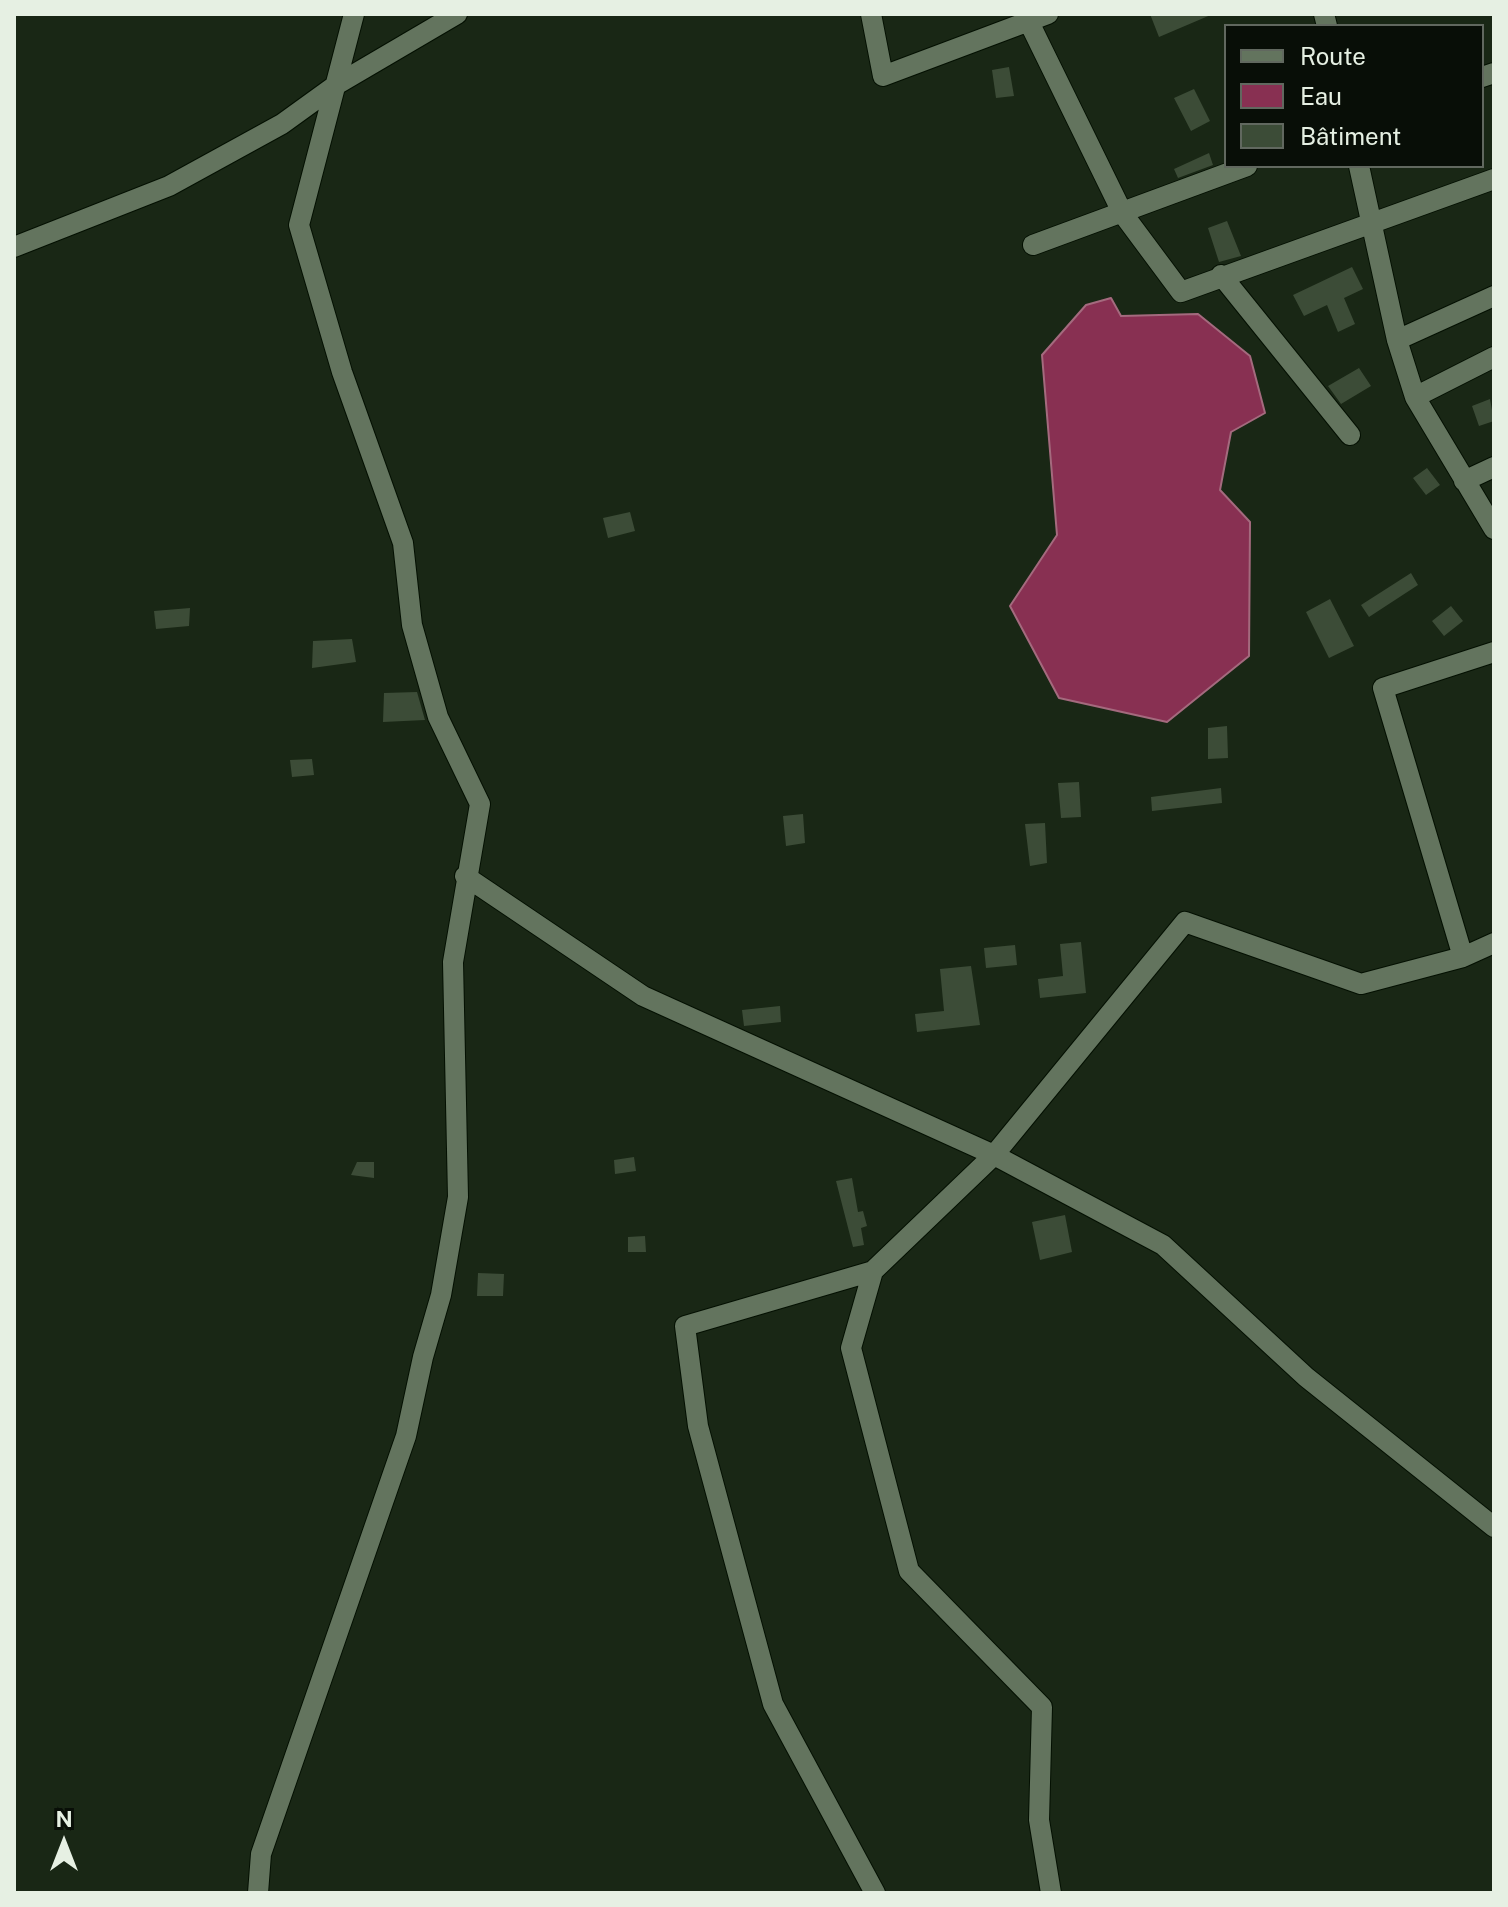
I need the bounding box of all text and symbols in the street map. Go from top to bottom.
legend [1224,24,1484,168]
text: Route [1300,42,1366,70]
text: Eau [1300,82,1342,110]
text: Bâtiment [1300,122,1401,150]
north arrow [24,1803,104,1883]
text: N [55,1806,73,1832]

